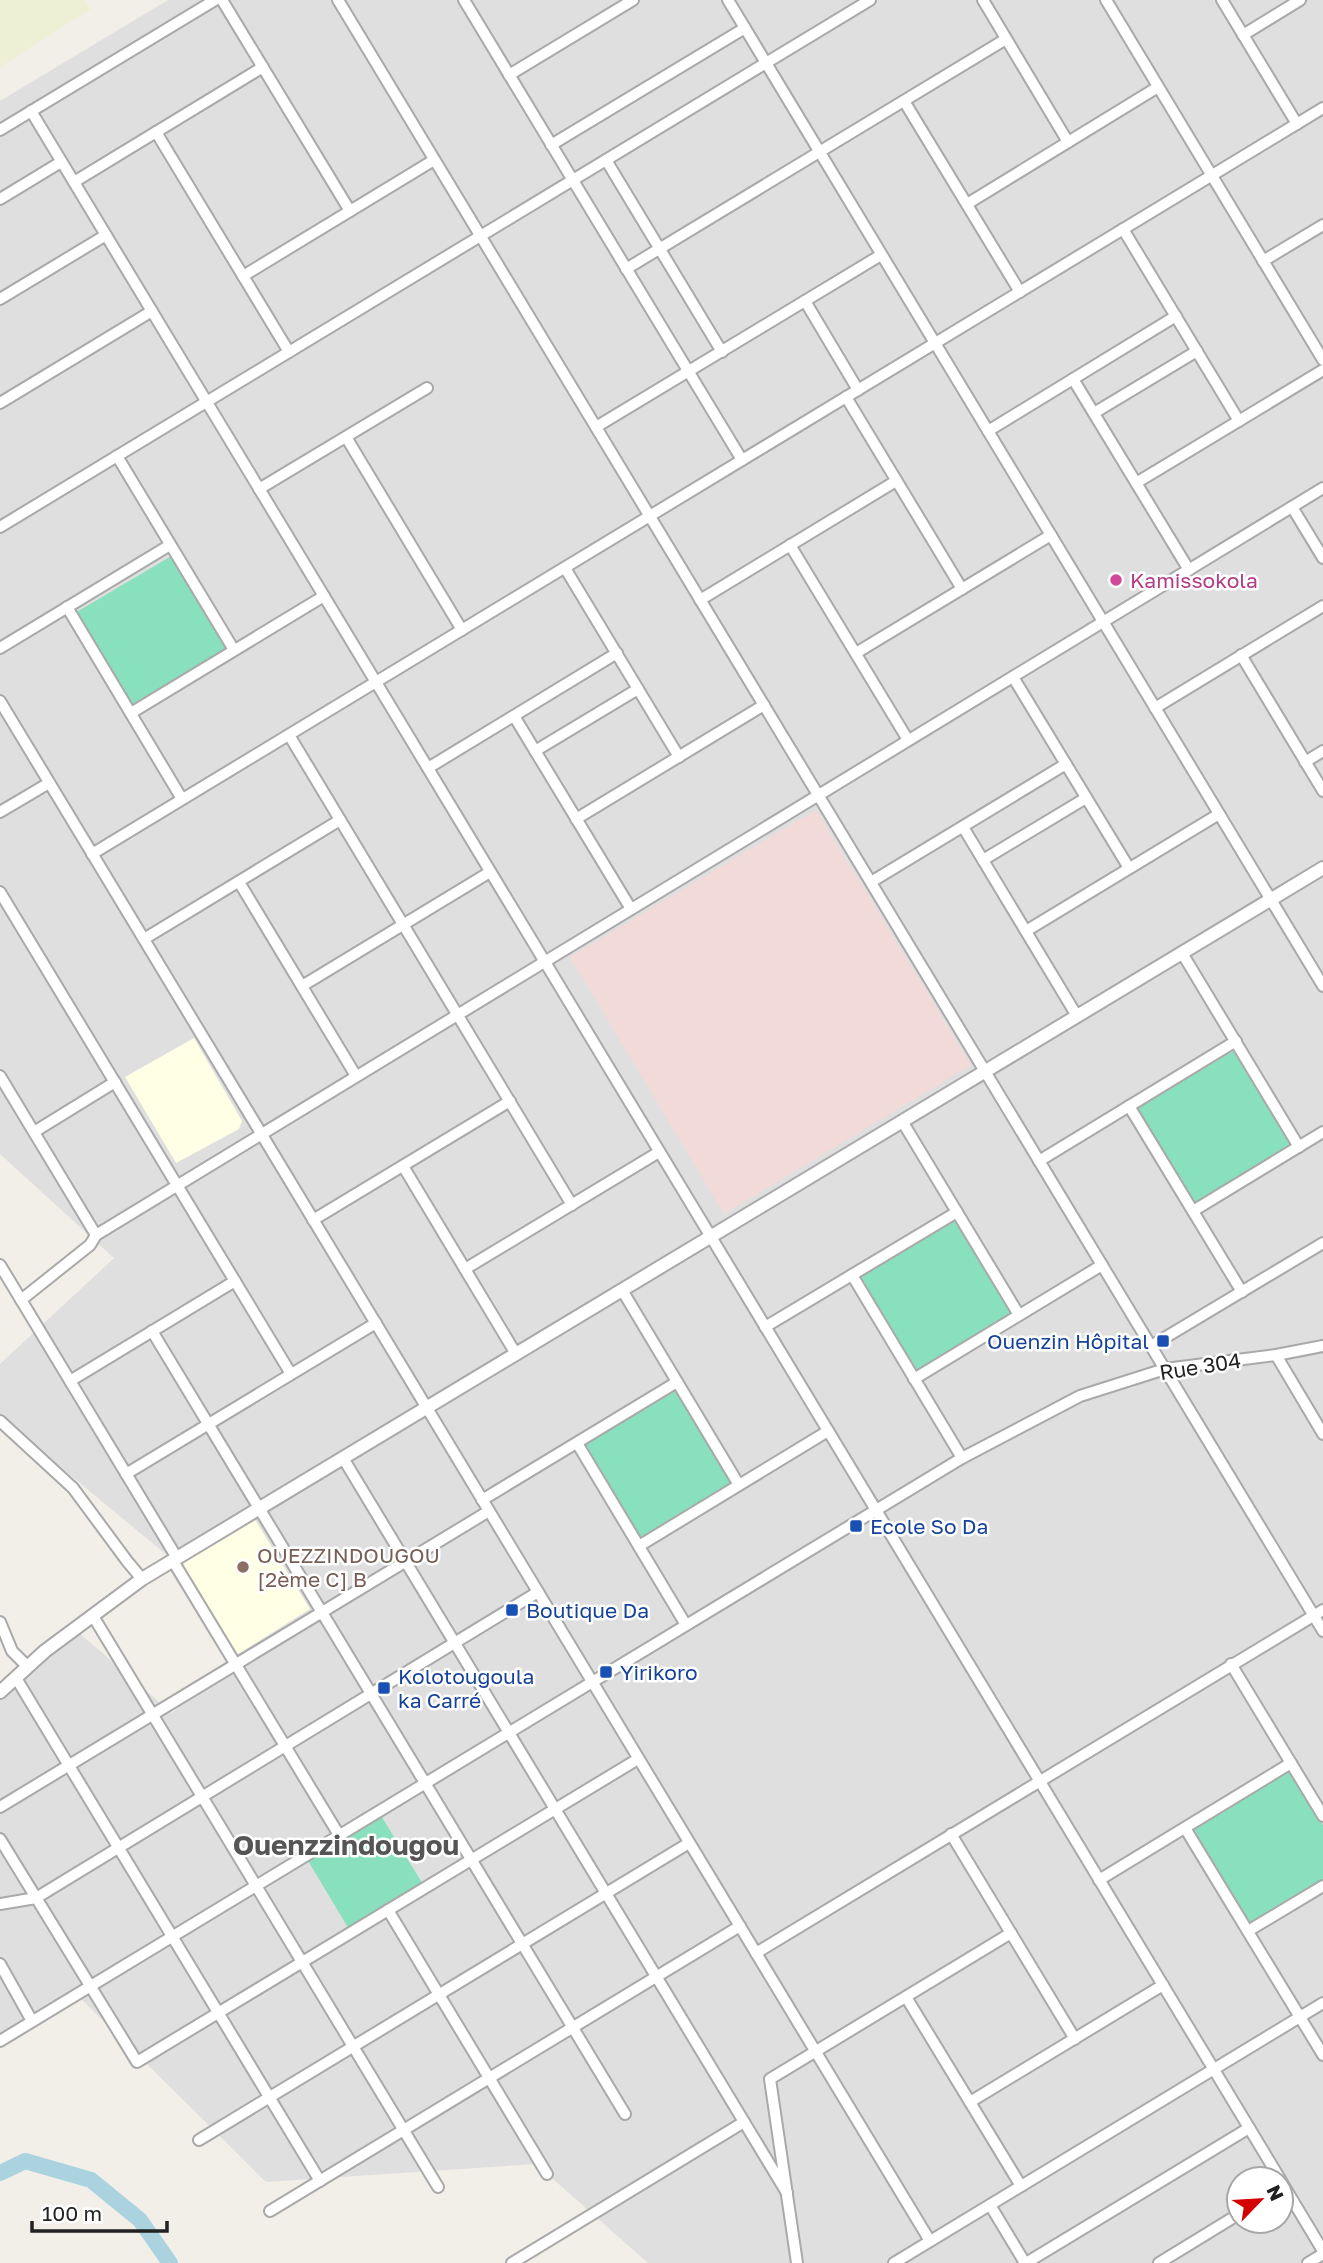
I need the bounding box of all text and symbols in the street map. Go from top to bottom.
place label: Kamissokola [1130,567,1258,593]
marker: Kamissokola [1108,572,1124,588]
place label: Ouenzin Hôpital [987,1328,1149,1354]
marker: Ouenzin Hôpital [1155,1333,1171,1349]
street label: Rue 304 [1157,1347,1243,1385]
place label: Ecole So Da [870,1513,988,1539]
marker: Ecole So Da [848,1518,864,1534]
place label: OUEZZINDOUGOU [2ème C] B [257,1542,440,1592]
marker: OUEZZINDOUGOU [2ème C] B [235,1559,251,1575]
place label: Boutique Da [526,1597,649,1623]
marker: Boutique Da [504,1602,520,1618]
place label: Yirikoro [620,1659,698,1685]
place label: Kolotougoula ka Carré [398,1663,534,1713]
marker: Yirikoro [598,1664,614,1680]
marker: Kolotougoula ka Carré [376,1680,392,1696]
district label: Ouenzzindougou [233,1828,459,1861]
north arrow [1225,2165,1295,2235]
text: N [1262,2181,1289,2204]
scale bar [32,2190,166,2234]
text: 100 m [42,2200,102,2226]

